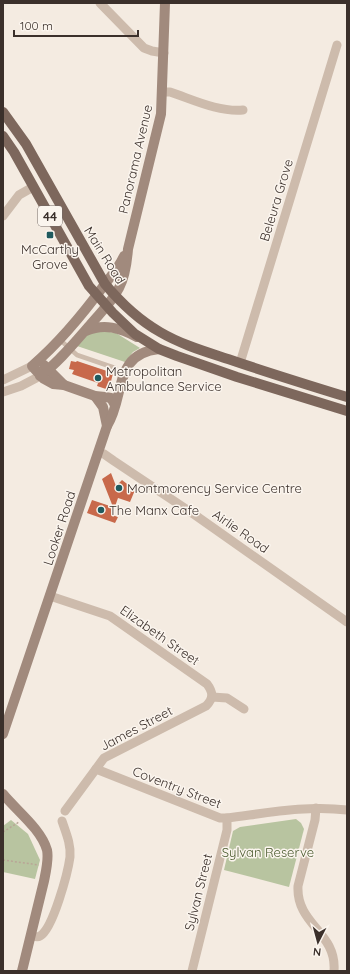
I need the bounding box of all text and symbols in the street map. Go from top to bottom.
scale bar [14,12,138,38]
text: 100 m [20,18,53,33]
street label: Panorama Avenue [115,103,155,215]
street label: Beleura Grove [256,157,296,243]
road number: 44 [38,206,62,226]
street label: Main Road [81,223,129,287]
marker: McCarthy Grove [45,230,55,240]
place label: McCarthy Grove [21,241,79,272]
place label: Metropolitan Ambulance Service [106,363,222,394]
marker: Metropolitan Ambulance Service [93,373,103,383]
place label: Montmorency Service Centre [127,480,302,496]
marker: Montmorency Service Centre [114,483,124,493]
street label: Looker Road [39,489,79,567]
place label: The Manx Cafe [109,502,199,518]
marker: The Manx Cafe [96,505,106,515]
street label: Airlie Road [210,506,272,556]
street label: Elizabeth Street [117,602,203,668]
street label: James Street [97,702,175,754]
street label: Coventry Street [130,763,224,811]
park label: Sylvan Reserve [222,844,314,860]
street label: Sylvan Street [181,852,215,932]
north arrow [298,922,338,962]
text: N [312,945,322,959]

